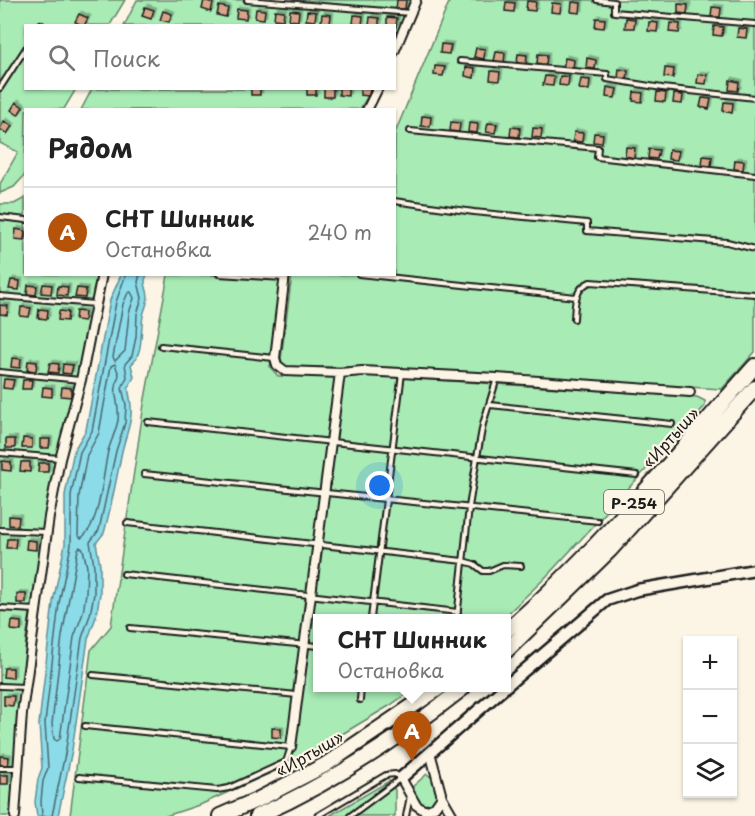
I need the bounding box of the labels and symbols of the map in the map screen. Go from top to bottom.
street label: «Иртыш» [636,401,704,473]
your location [365,471,394,500]
road number: Р-254 [604,490,664,514]
pin: A [392,712,432,761]
street label: «Иртыш» [271,724,347,782]

